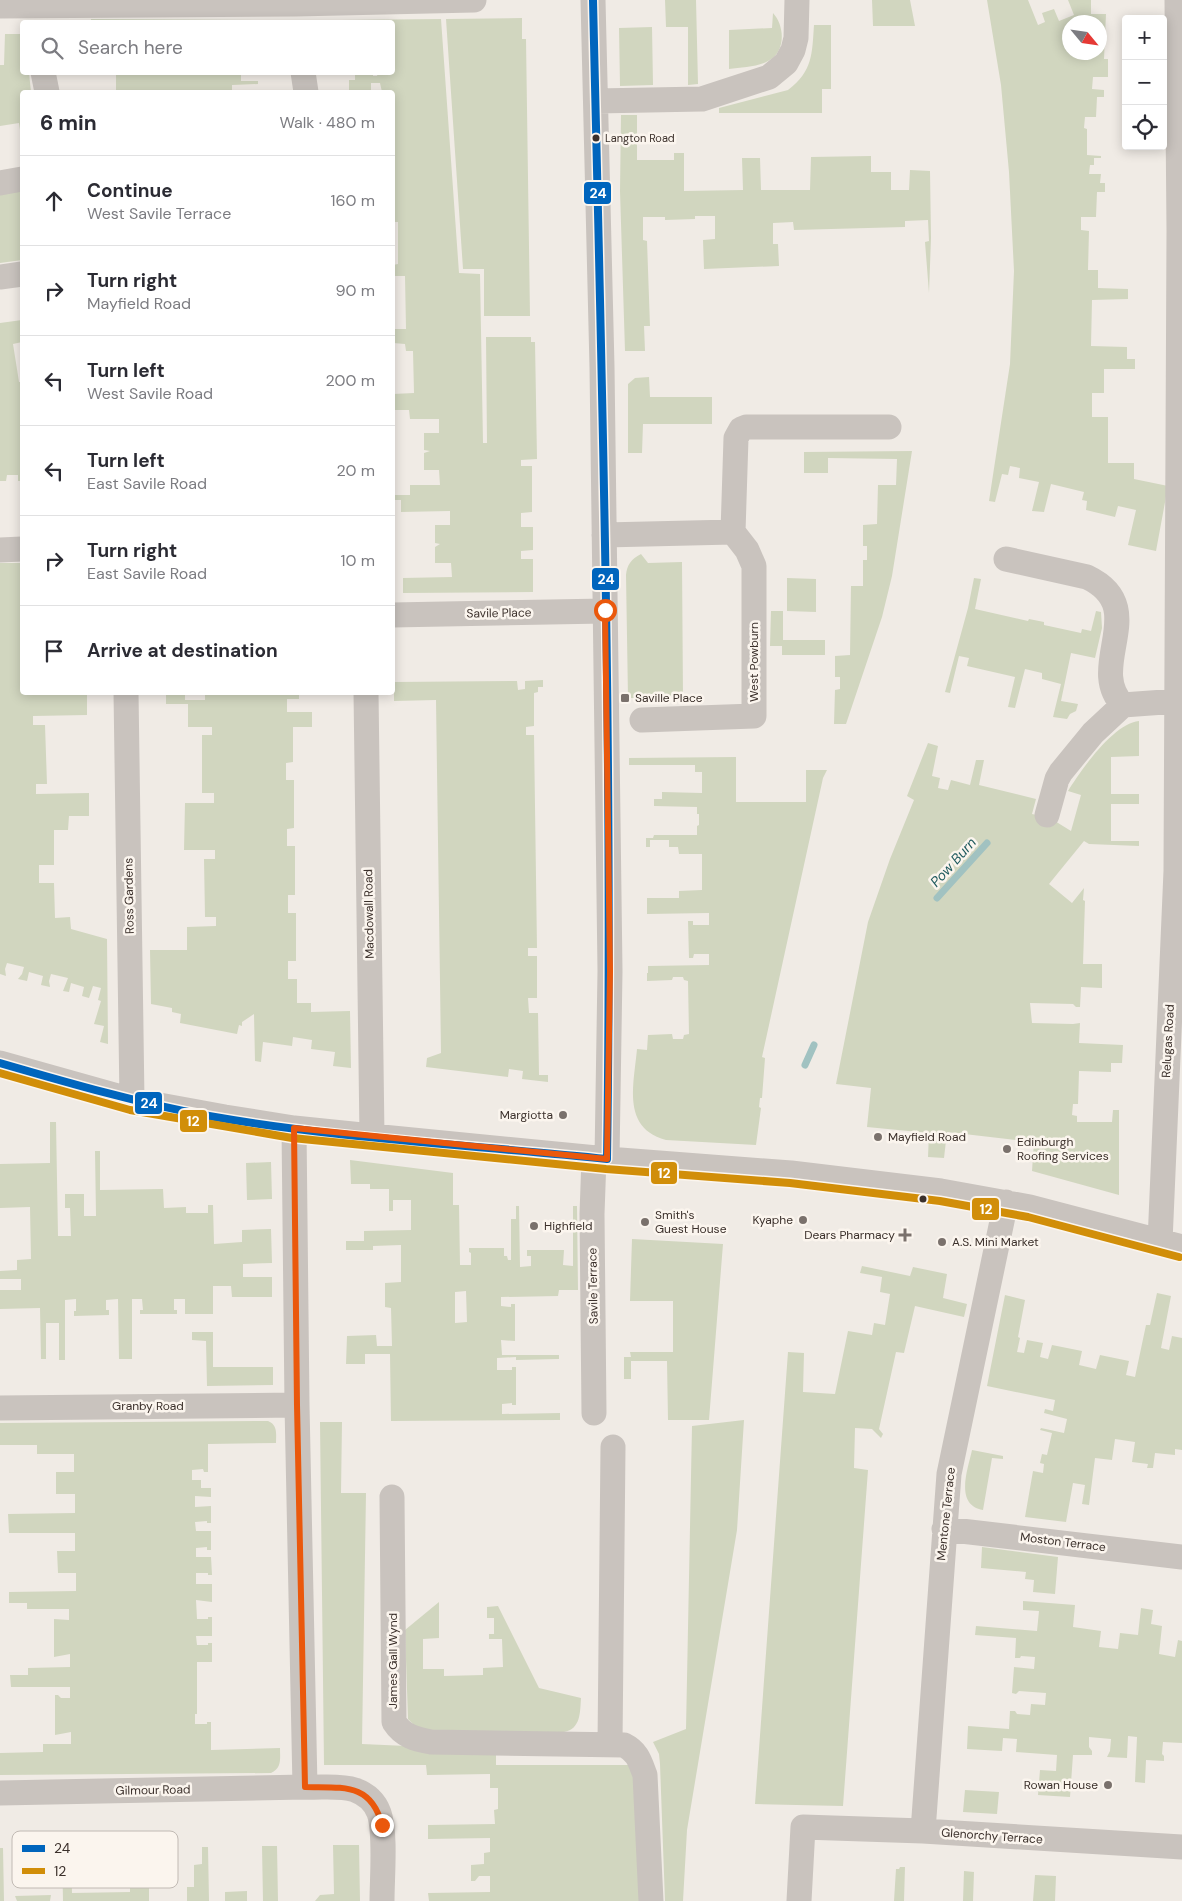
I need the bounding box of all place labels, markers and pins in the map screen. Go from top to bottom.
place label: Langton Road [605,131,675,145]
marker: Langton Road [591,133,601,143]
place label: Saville Place [635,690,703,706]
marker: Saville Place [619,692,631,704]
place label: Margiotta [500,1107,553,1123]
marker: Margiotta [557,1109,569,1121]
place label: Mayfield Road [888,1129,966,1145]
marker: Mayfield Road [872,1131,884,1143]
place label: Edinburgh Roofing Services [1017,1134,1109,1164]
marker: Edinburgh Roofing Services [1001,1143,1013,1155]
unlabelled marker [918,1194,928,1204]
place label: Smith's Guest House [655,1207,727,1237]
place label: Kyaphe [753,1212,793,1228]
marker: Kyaphe [797,1214,809,1226]
marker: Smith's Guest House [639,1216,651,1228]
place label: Highfield [544,1218,592,1234]
marker: Highfield [528,1220,540,1232]
place label: Dears Pharmacy [804,1227,895,1243]
marker: Dears Pharmacy [899,1229,911,1241]
place label: A.S. Mini Market [952,1234,1039,1250]
marker: A.S. Mini Market [936,1236,948,1248]
place label: Rowan House [1024,1777,1098,1793]
marker: Rowan House [1102,1779,1114,1791]

